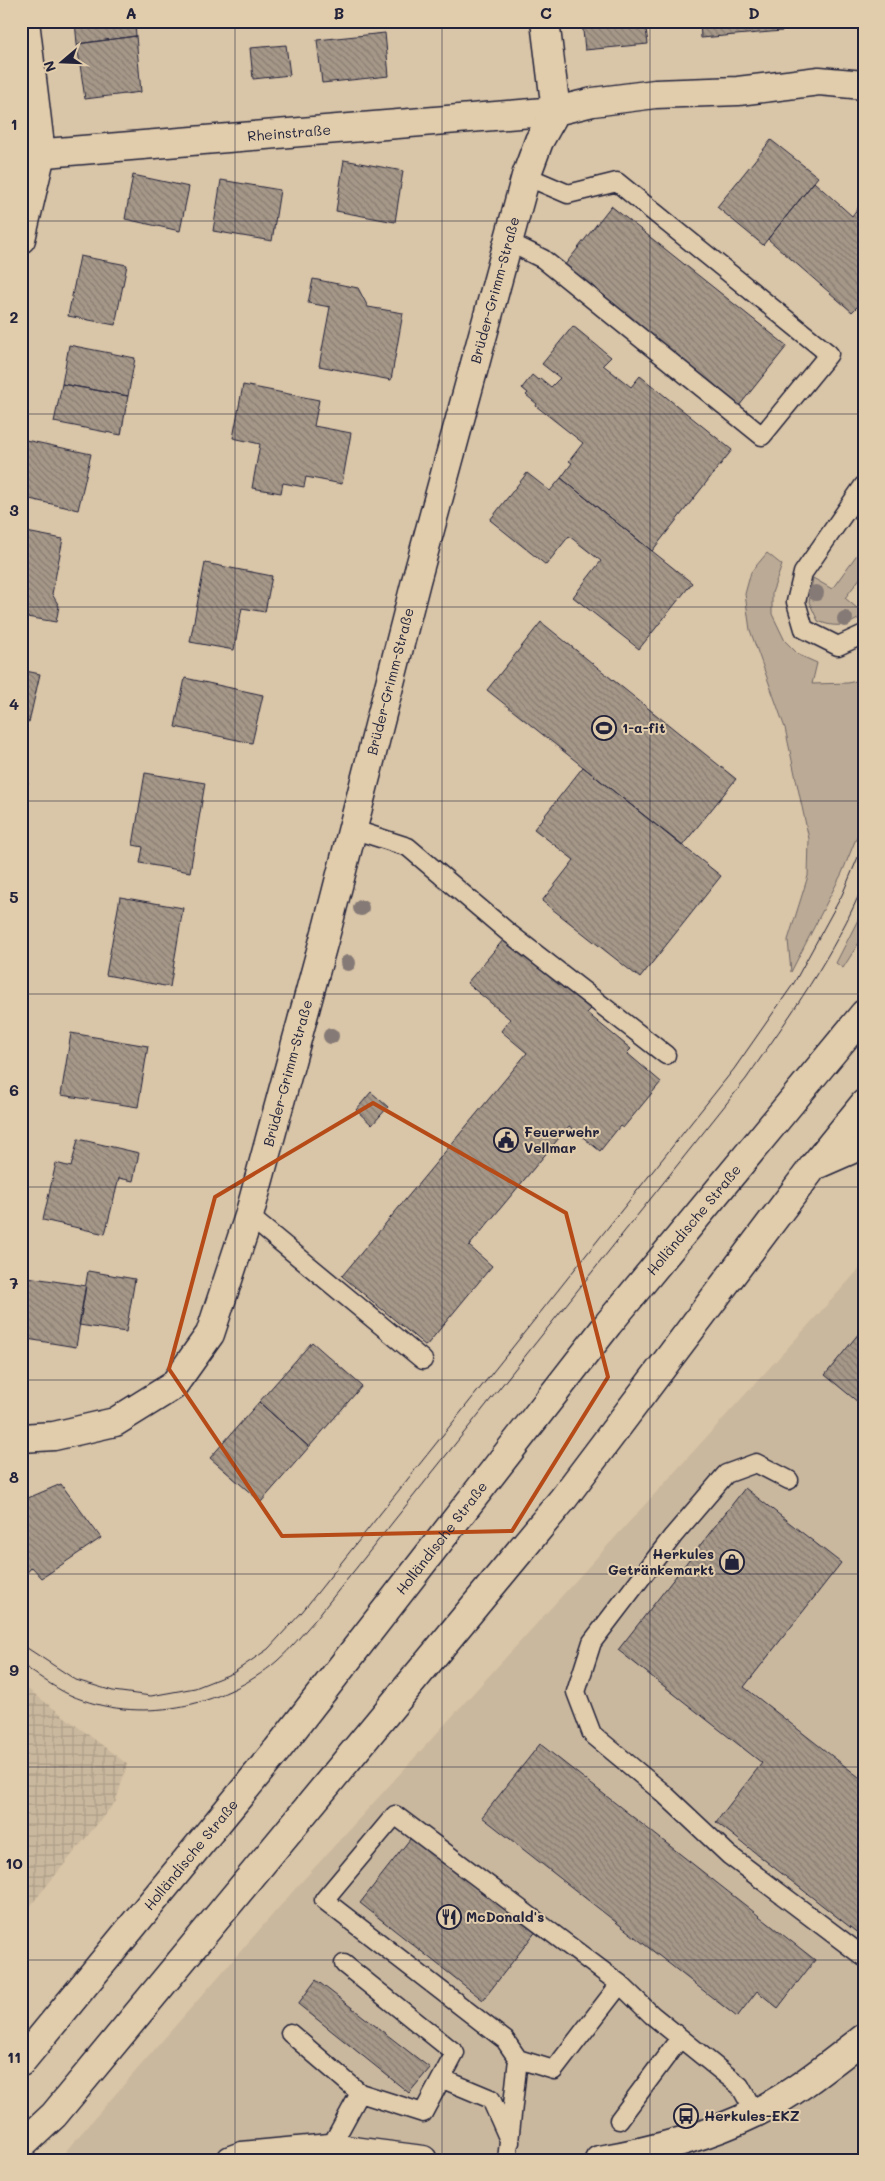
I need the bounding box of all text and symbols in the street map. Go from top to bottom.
text: A [125,2,137,23]
text: B [334,2,344,23]
text: C [540,2,552,23]
text: D [748,2,760,23]
north arrow [38,38,88,88]
text: N [39,58,60,75]
text: 1 [10,113,18,134]
street label: Rheinstraße [246,120,332,145]
street label: Brüder-Grimm-Straße [466,215,524,366]
text: 2 [10,306,19,327]
text: 3 [9,499,19,520]
street label: Brüder-Grimm-Straße [362,606,418,757]
text: 4 [9,693,19,714]
sports icon: 1-a-fit [591,715,617,741]
place label: 1-a-fit [622,718,666,737]
text: 5 [9,886,19,907]
street label: Brüder-Grimm-Straße [258,998,316,1149]
text: 6 [9,1079,19,1100]
place label: Feuerwehr Vellmar [524,1122,600,1157]
public building icon: Feuerwehr Vellmar [493,1127,519,1153]
street label: Holländische Straße [642,1160,745,1279]
text: 7 [10,1272,19,1293]
text: 8 [9,1466,19,1487]
street label: Holländische Straße [391,1477,491,1598]
place label: Herkules Getränkemarkt [608,1544,714,1579]
shop icon: Herkules Getränkemarkt [719,1549,745,1575]
text: 9 [9,1659,19,1680]
street label: Holländische Straße [139,1795,242,1914]
text: 10 [5,1852,23,1873]
restaurant icon: McDonald's [436,1904,462,1930]
place label: McDonald's [466,1907,544,1926]
text: 11 [7,2046,21,2067]
bus stop icon: Herkules-EKZ [673,2103,699,2129]
place label: Herkules-EKZ [704,2106,800,2125]

